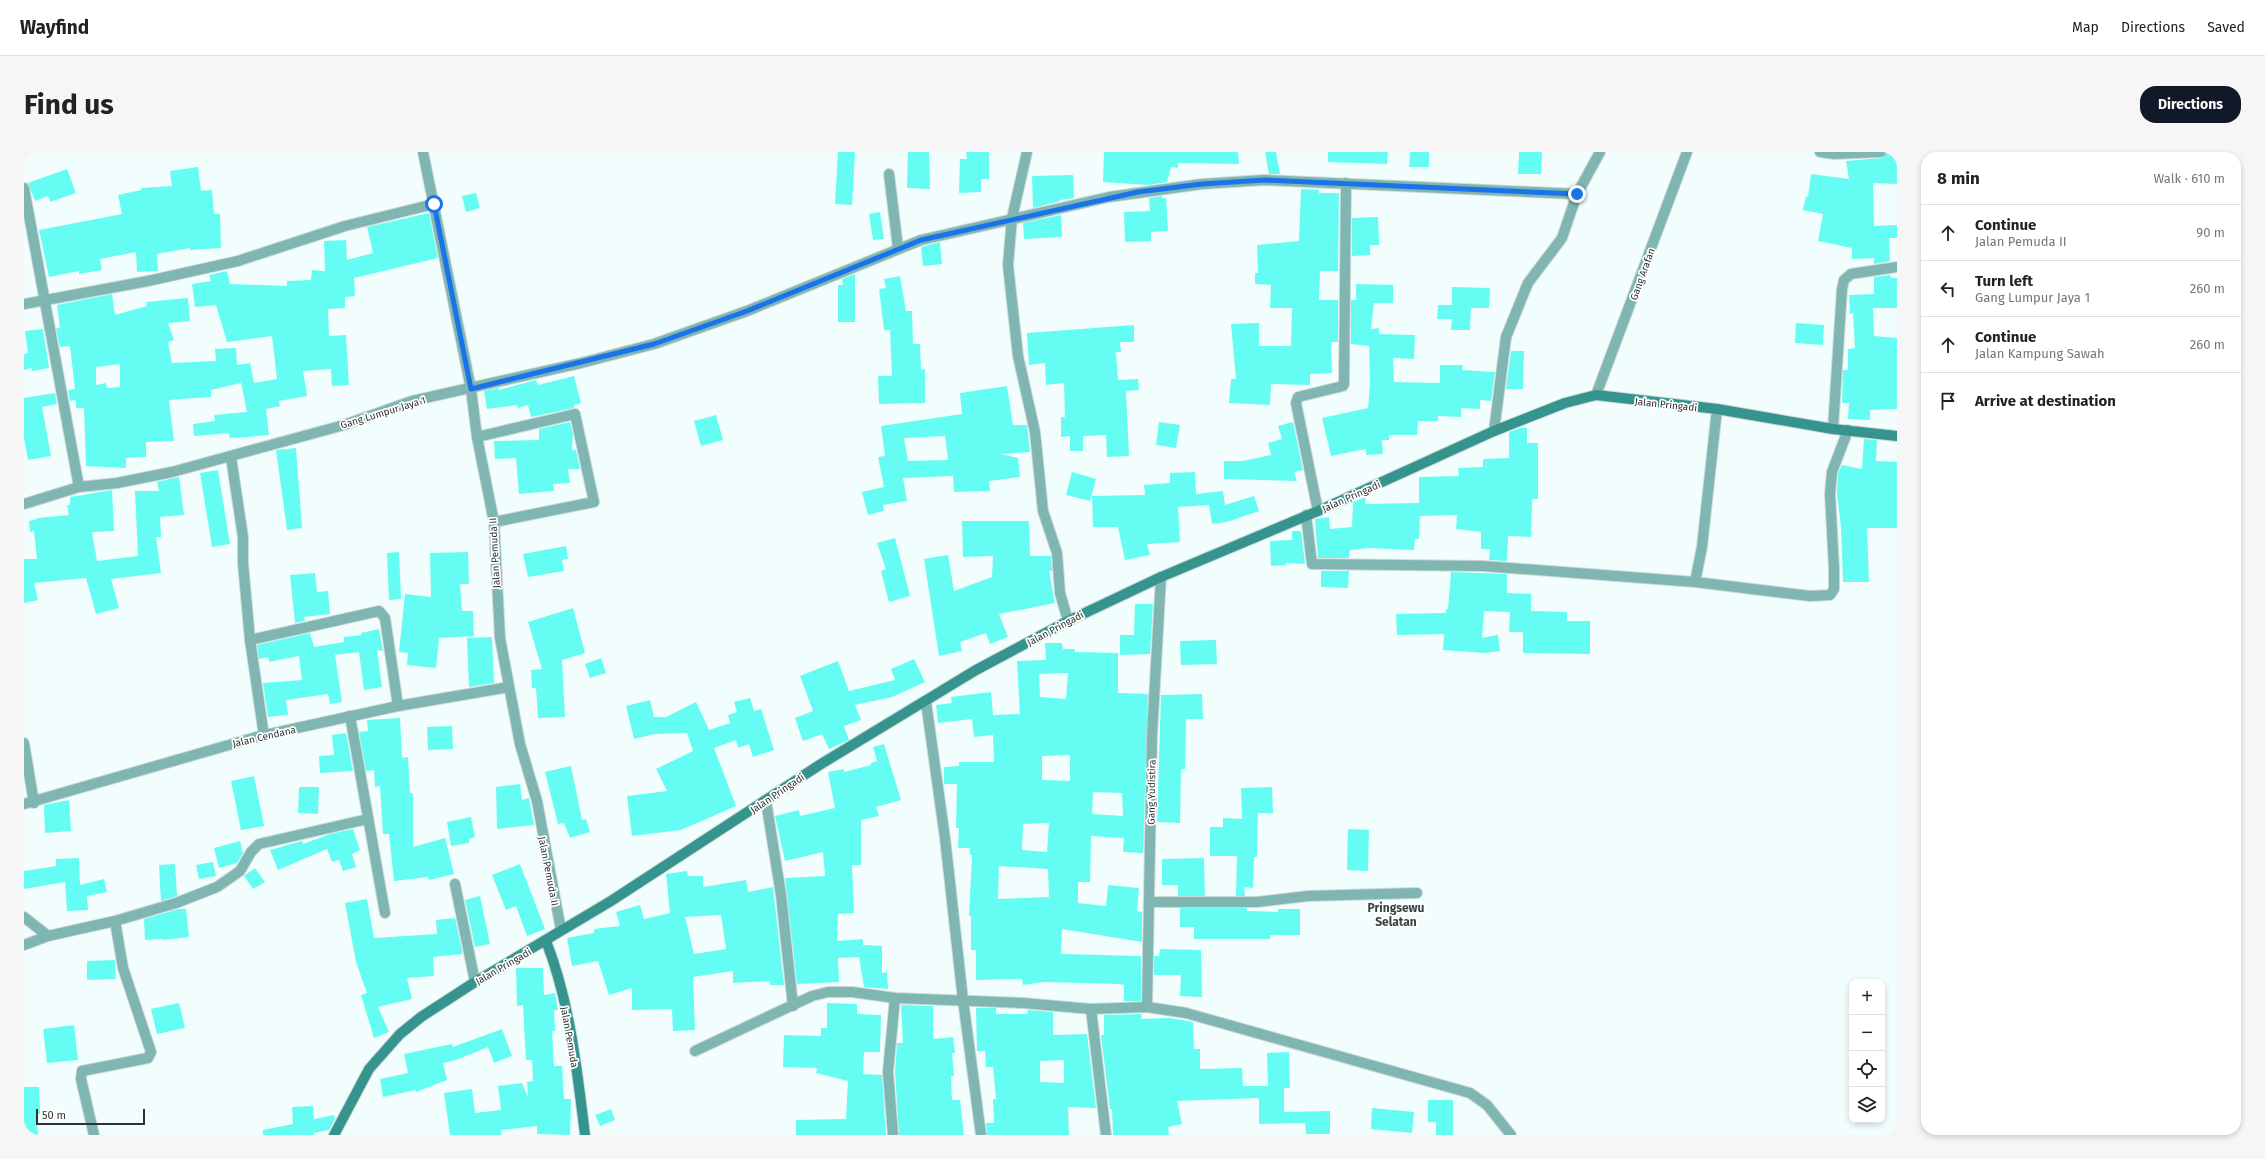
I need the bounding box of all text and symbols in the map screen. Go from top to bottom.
text: Wayfind [20,16,89,39]
text: Map [2072,19,2099,36]
text: Directions [2121,19,2185,36]
text: Saved [2207,19,2245,36]
button: Directions [2140,86,2241,123]
text: Find us [24,88,114,121]
text: 8 min [1937,168,1980,189]
text: Walk · 610 m [2153,171,2225,186]
route end [1568,185,1586,203]
route start [425,195,443,213]
text: Continue [1975,216,2036,234]
icon: ahead [1937,222,1959,244]
text: 90 m [2196,225,2225,240]
text: Jalan Pemuda II [1975,234,2067,249]
street label: Gang Arafan [1628,247,1658,302]
text: Turn left [1975,272,2033,290]
icon: left [1937,278,1959,300]
text: 260 m [2190,281,2225,296]
text: Gang Lumpur Jaya 1 [1975,290,2090,305]
text: Continue [1975,328,2036,346]
icon: ahead [1937,334,1959,356]
text: 260 m [2190,337,2225,352]
text: Jalan Kampung Sawah [1975,346,2105,361]
icon: arrive [1937,390,1959,412]
text: Arrive at destination [1975,392,2116,410]
street label: Gang Lumpur Jaya 1 [339,394,427,432]
street label: Jalan Pringadi [1634,396,1698,414]
street label: Jalan Pringadi [1320,479,1383,515]
street label: Jalan Pemuda II [487,517,503,588]
street label: Jalan Pringadi [1025,609,1086,649]
street label: Jalan Cendana [231,724,297,750]
street label: Gang Yudistira [1145,759,1159,825]
street label: Jalan Pringadi [748,771,807,816]
street label: Jalan Pemuda II [535,835,561,907]
district label: Pringsewu Selatan [1368,901,1425,929]
street label: Jalan Pringadi [473,946,534,988]
map controls [1849,979,1885,1123]
button: + [1849,979,1885,1015]
street label: Jalan Pemuda [558,1006,580,1069]
button: − [1849,1015,1885,1051]
button: locate [1849,1051,1885,1087]
button: layers [1849,1087,1885,1123]
scale bar [36,1107,145,1126]
text: 50 m [42,1109,66,1122]

